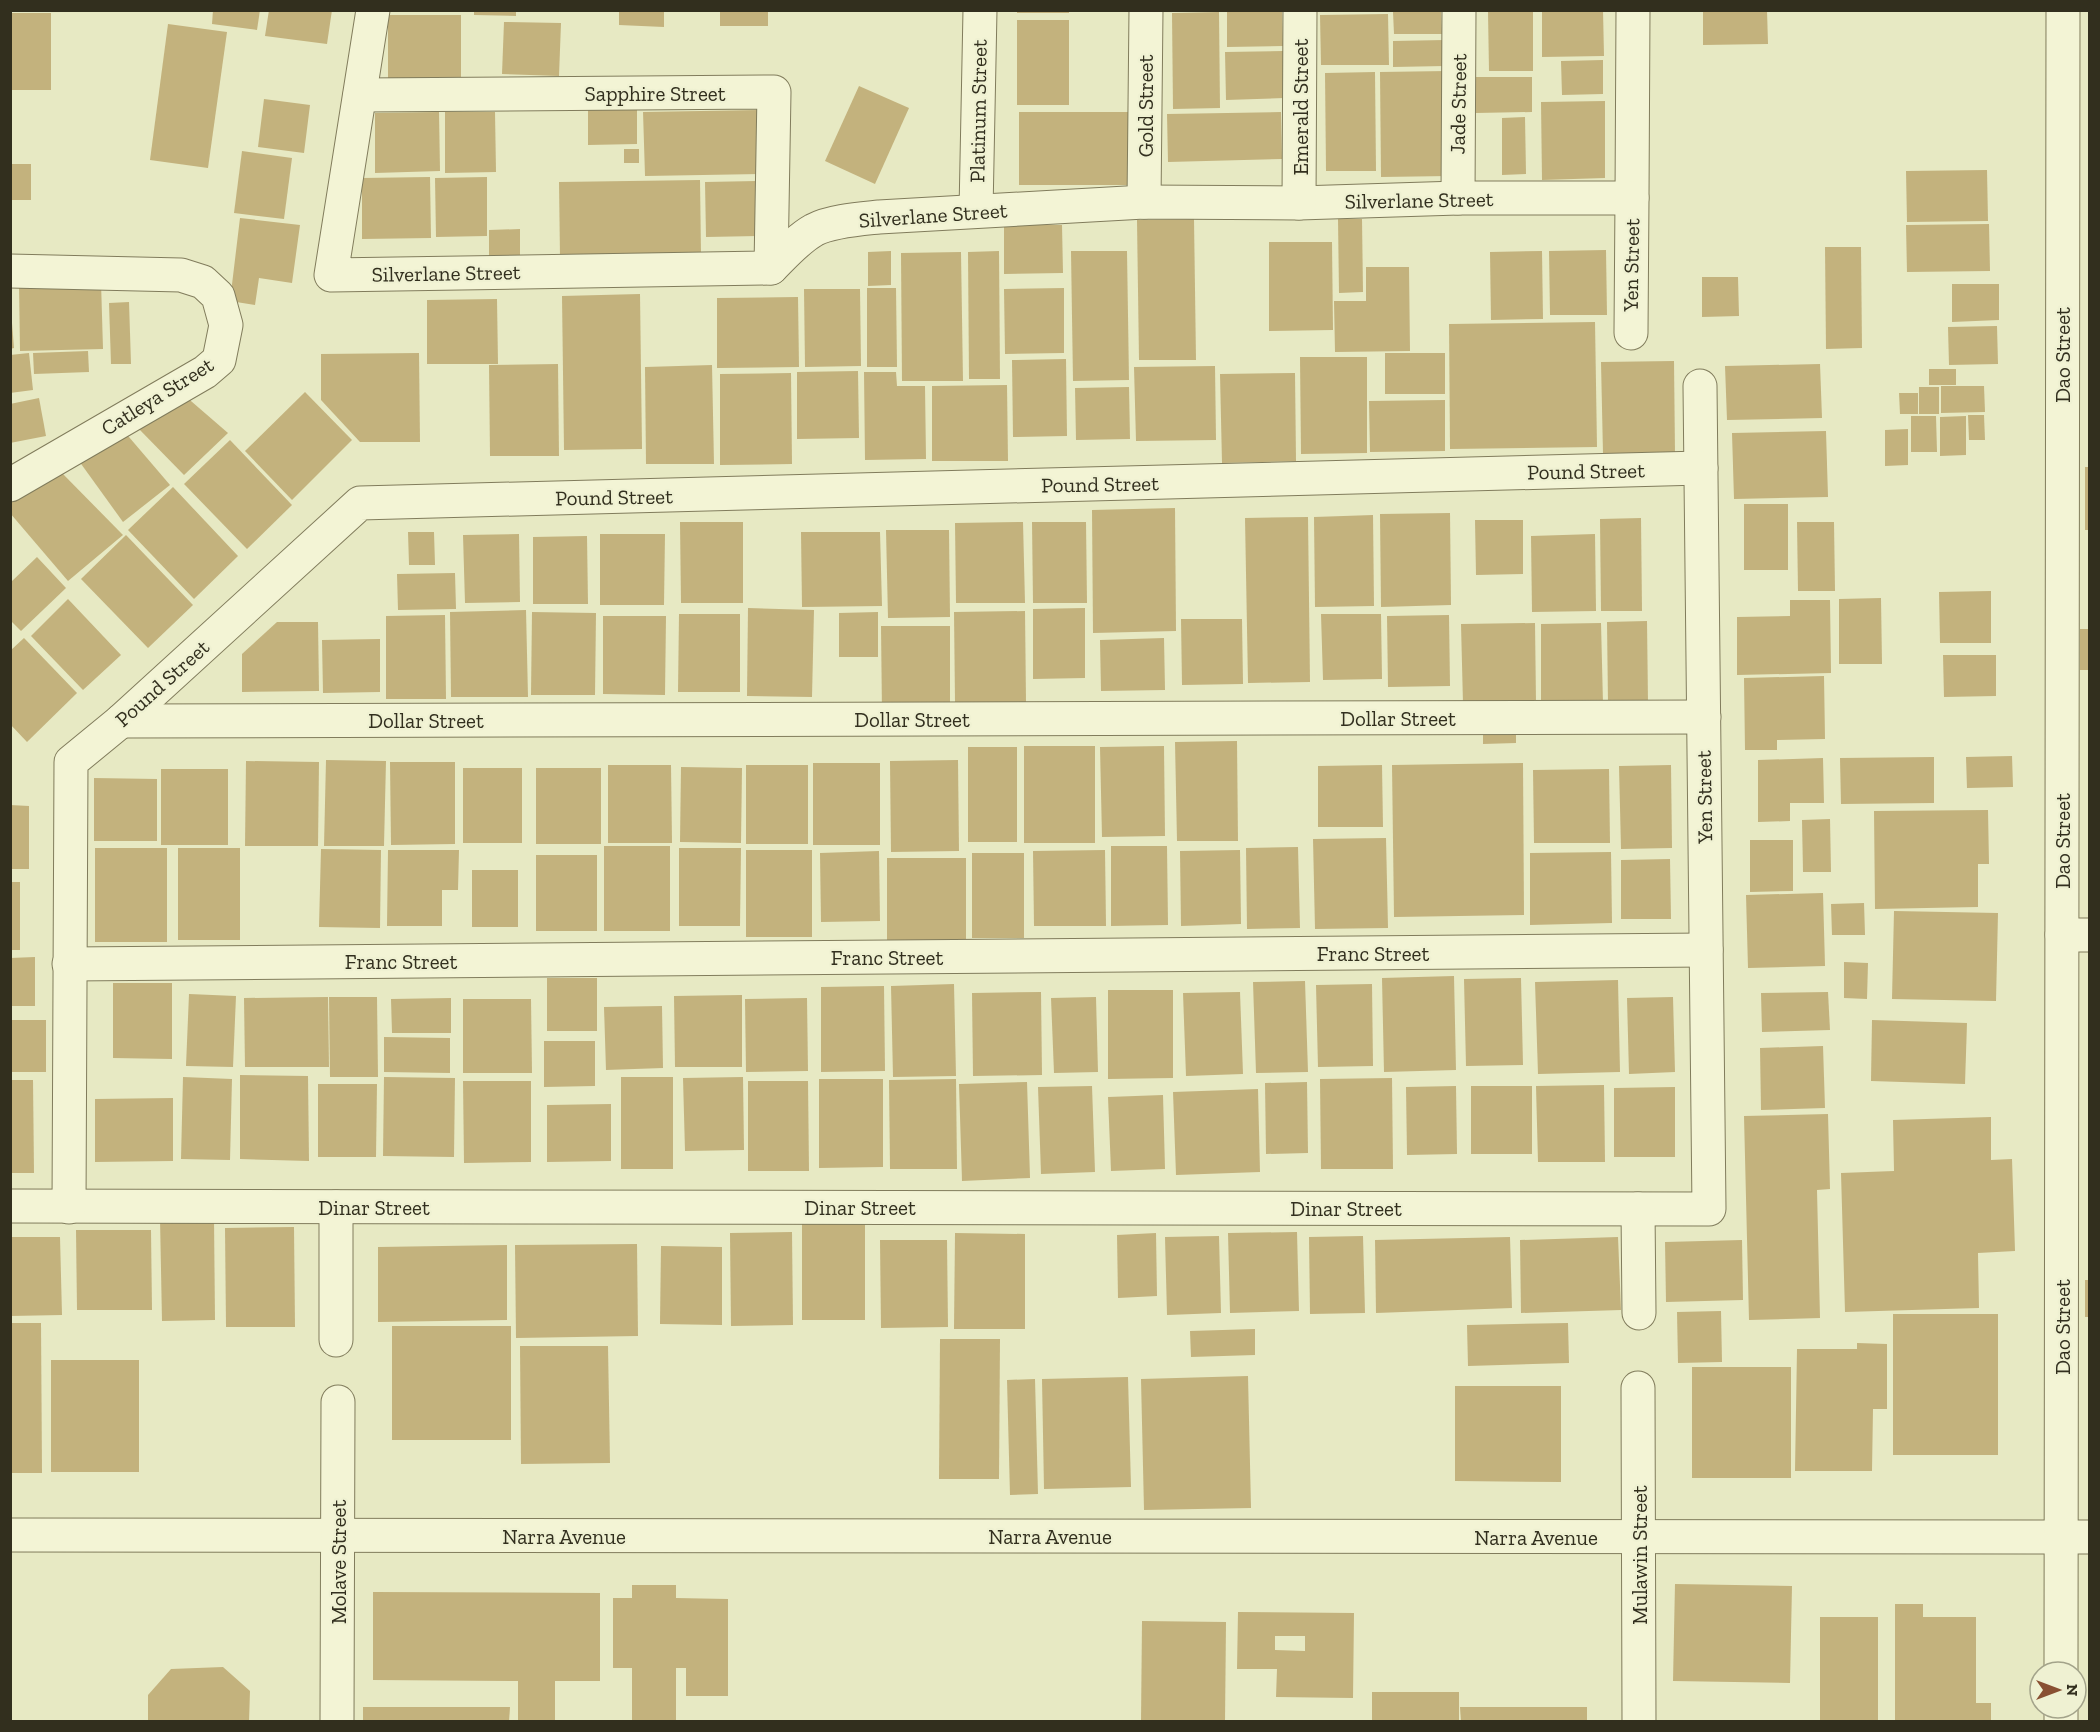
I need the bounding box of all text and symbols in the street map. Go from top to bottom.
street label: Platinum Street [964,39,992,183]
street label: Emerald Street [1288,39,1313,175]
street label: Jade Street [1445,53,1471,155]
street label: Gold Street [1133,55,1158,157]
street label: Sapphire Street [585,81,726,106]
street label: Silverlane Street [1344,186,1494,214]
street label: Silverlane Street [858,197,1008,233]
street label: Yen Street [1618,218,1644,313]
street label: Silverlane Street [371,259,521,287]
street label: Dao Street [2050,307,2075,403]
street label: Catleya Street [96,351,218,440]
street label: Pound Street [1527,457,1645,485]
street label: Pound Street [1041,470,1159,498]
street label: Pound Street [555,483,673,511]
street label: Pound Street [110,634,214,732]
street label: Dollar Street [1340,706,1456,731]
street label: Dollar Street [854,707,970,732]
street label: Dollar Street [368,708,484,733]
street label: Yen Street [1691,750,1717,845]
street label: Dao Street [2050,793,2075,889]
street label: Franc Street [1317,941,1429,966]
street label: Franc Street [831,945,943,970]
street label: Franc Street [345,949,457,974]
street label: Dinar Street [318,1195,430,1220]
street label: Dinar Street [804,1195,916,1220]
street label: Dinar Street [1290,1196,1402,1221]
street label: Dao Street [2050,1279,2075,1375]
street label: Mulawin Street [1627,1485,1652,1625]
street label: Molave Street [326,1500,351,1624]
street label: Narra Avenue [502,1524,626,1549]
street label: Narra Avenue [988,1524,1112,1549]
street label: Narra Avenue [1474,1525,1598,1550]
north arrow [2028,1660,2088,1720]
text: N [2063,1684,2082,1696]

